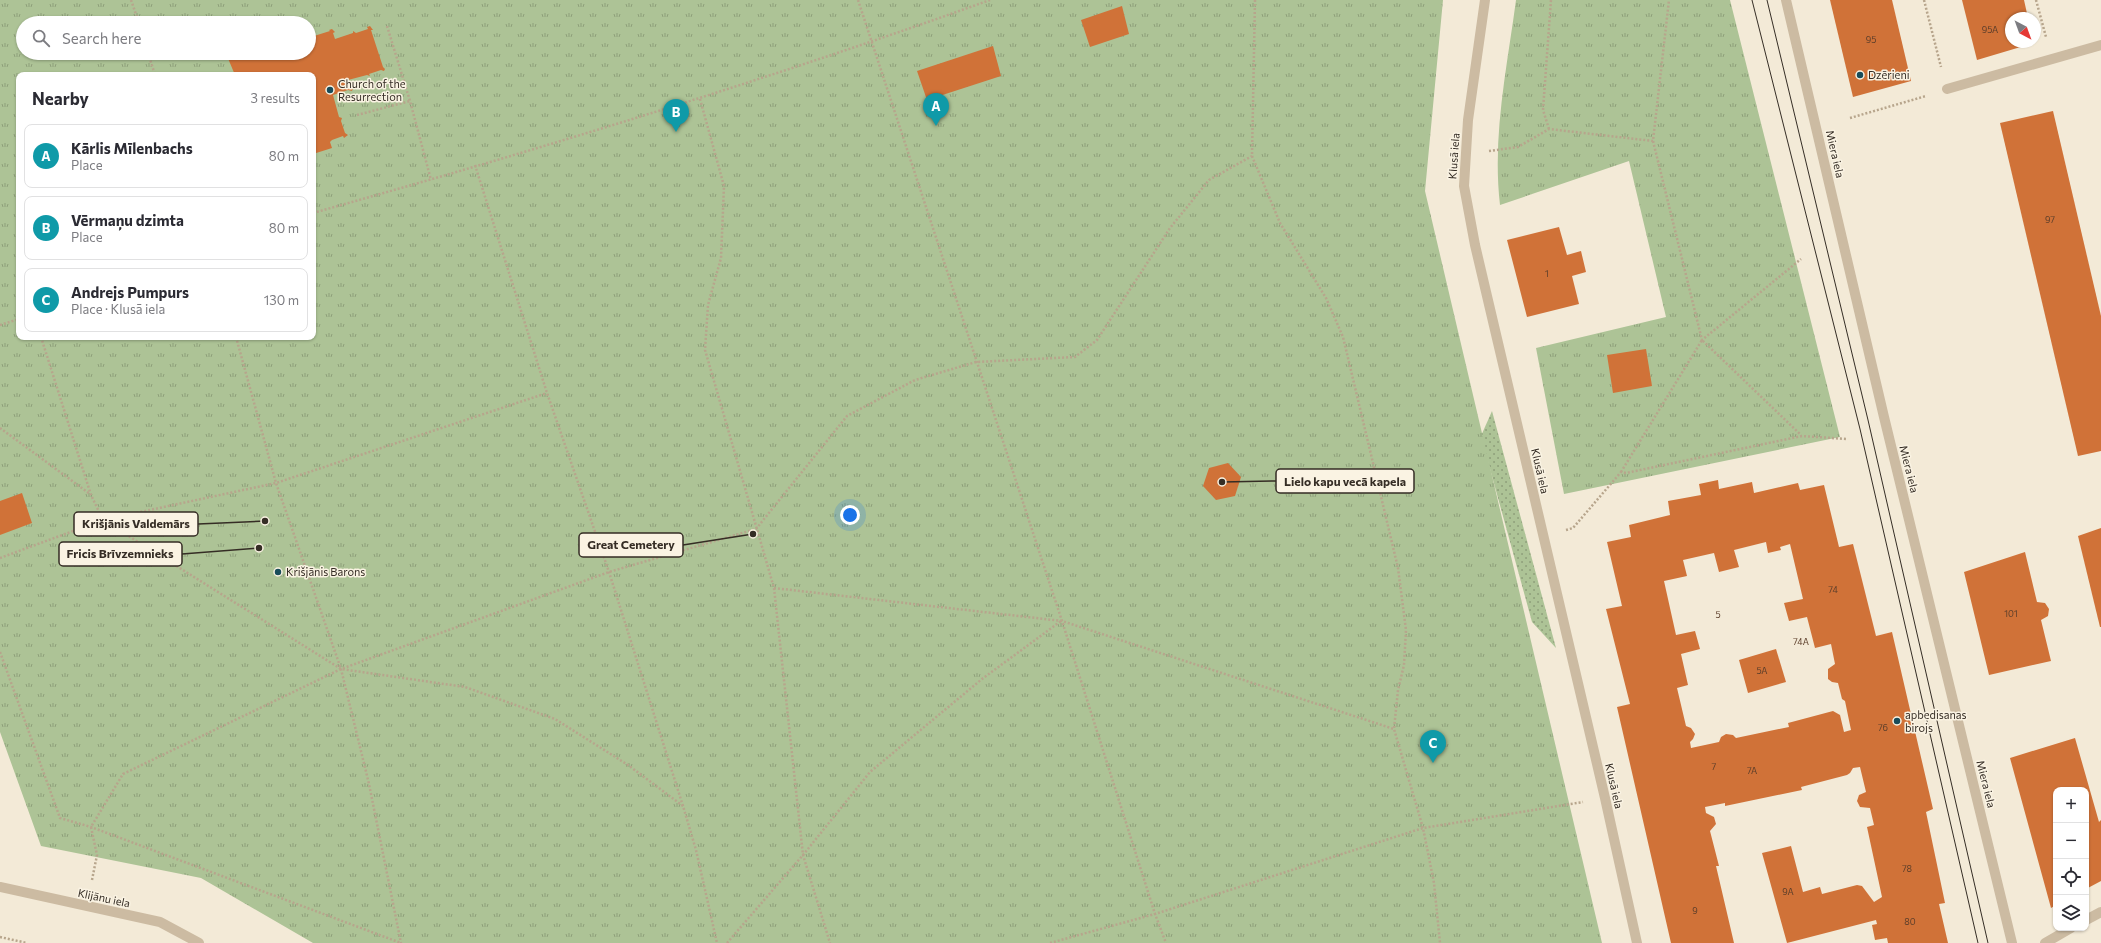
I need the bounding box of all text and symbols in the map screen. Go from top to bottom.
north arrow [2005,12,2041,48]
search box [16,16,316,60]
house number: 95A [1982,24,1998,35]
icon: search [30,27,52,49]
text: Search here [62,29,141,47]
house number: 95 [1866,34,1876,45]
place label: Dzērieni [1868,68,1910,81]
marker: Dzērieni [1855,70,1865,80]
place label: Church of the Resurrection [338,77,406,103]
marker: Church of the Resurrection [325,85,335,95]
text: Nearby [32,88,89,109]
text: 3 results [251,90,300,106]
pin: A [923,93,949,126]
pin: B [663,99,689,132]
street label: Miera iela [1824,129,1847,179]
street label: Klusā iela [1445,132,1462,180]
text: Kārlis Mīlenbachs [71,139,193,157]
text: A [41,148,51,164]
text: 80 m [269,148,299,164]
text: Place [71,157,103,173]
text: Vērmaņu dzimta [71,211,184,229]
house number: 97 [2045,214,2055,225]
text: B [42,220,50,236]
text: 80 m [269,220,299,236]
text: Place [71,229,103,245]
house number: 1 [1545,268,1549,279]
text: Andrejs Pumpurs [71,283,189,301]
text: C [42,292,50,308]
text: 130 m [264,292,299,308]
text: Place · Klusā iela [71,301,165,317]
street label: Miera iela [1897,444,1922,494]
street label: Klusā iela [1529,447,1552,495]
callout: Lielo kapu vecā kapela [1276,469,1414,493]
text: Lielo kapu vecā kapela [1284,474,1406,488]
your location [840,505,860,525]
callout: Krišjānis Valdemārs [74,512,198,536]
text: Krišjānis Valdemārs [82,516,190,530]
callout: Great Cemetery [579,533,683,557]
text: Great Cemetery [587,537,675,551]
callout: Fricis Brīvzemnieks [59,542,182,566]
text: Fricis Brīvzemnieks [67,546,174,560]
place label: Krišjānis Barons [286,565,365,578]
marker: Krišjānis Barons [273,567,283,577]
house number: 74 [1828,584,1838,595]
house number: 101 [2004,608,2018,619]
house number: 5 [1715,609,1721,620]
house number: 74A [1793,636,1809,647]
house number: 5A [1756,665,1768,676]
place label: apbedisanas birojs [1905,708,1967,734]
marker: apbedisanas birojs [1892,716,1902,726]
house number: 76 [1878,722,1888,733]
pin: C [1420,730,1446,763]
street label: Miera iela [1974,759,1999,809]
house number: 7 [1712,761,1717,772]
street label: Klusā iela [1603,762,1626,810]
house number: 7A [1747,765,1757,776]
map controls [2053,787,2089,931]
button: + [2053,787,2089,823]
button: − [2053,823,2089,859]
button: locate [2053,859,2089,895]
house number: 78 [1902,863,1912,874]
street label: Klijānu iela [77,886,131,909]
house number: 9A [1782,886,1794,897]
button: layers [2053,895,2089,931]
house number: 9 [1692,905,1698,916]
house number: 80 [1904,916,1916,927]

